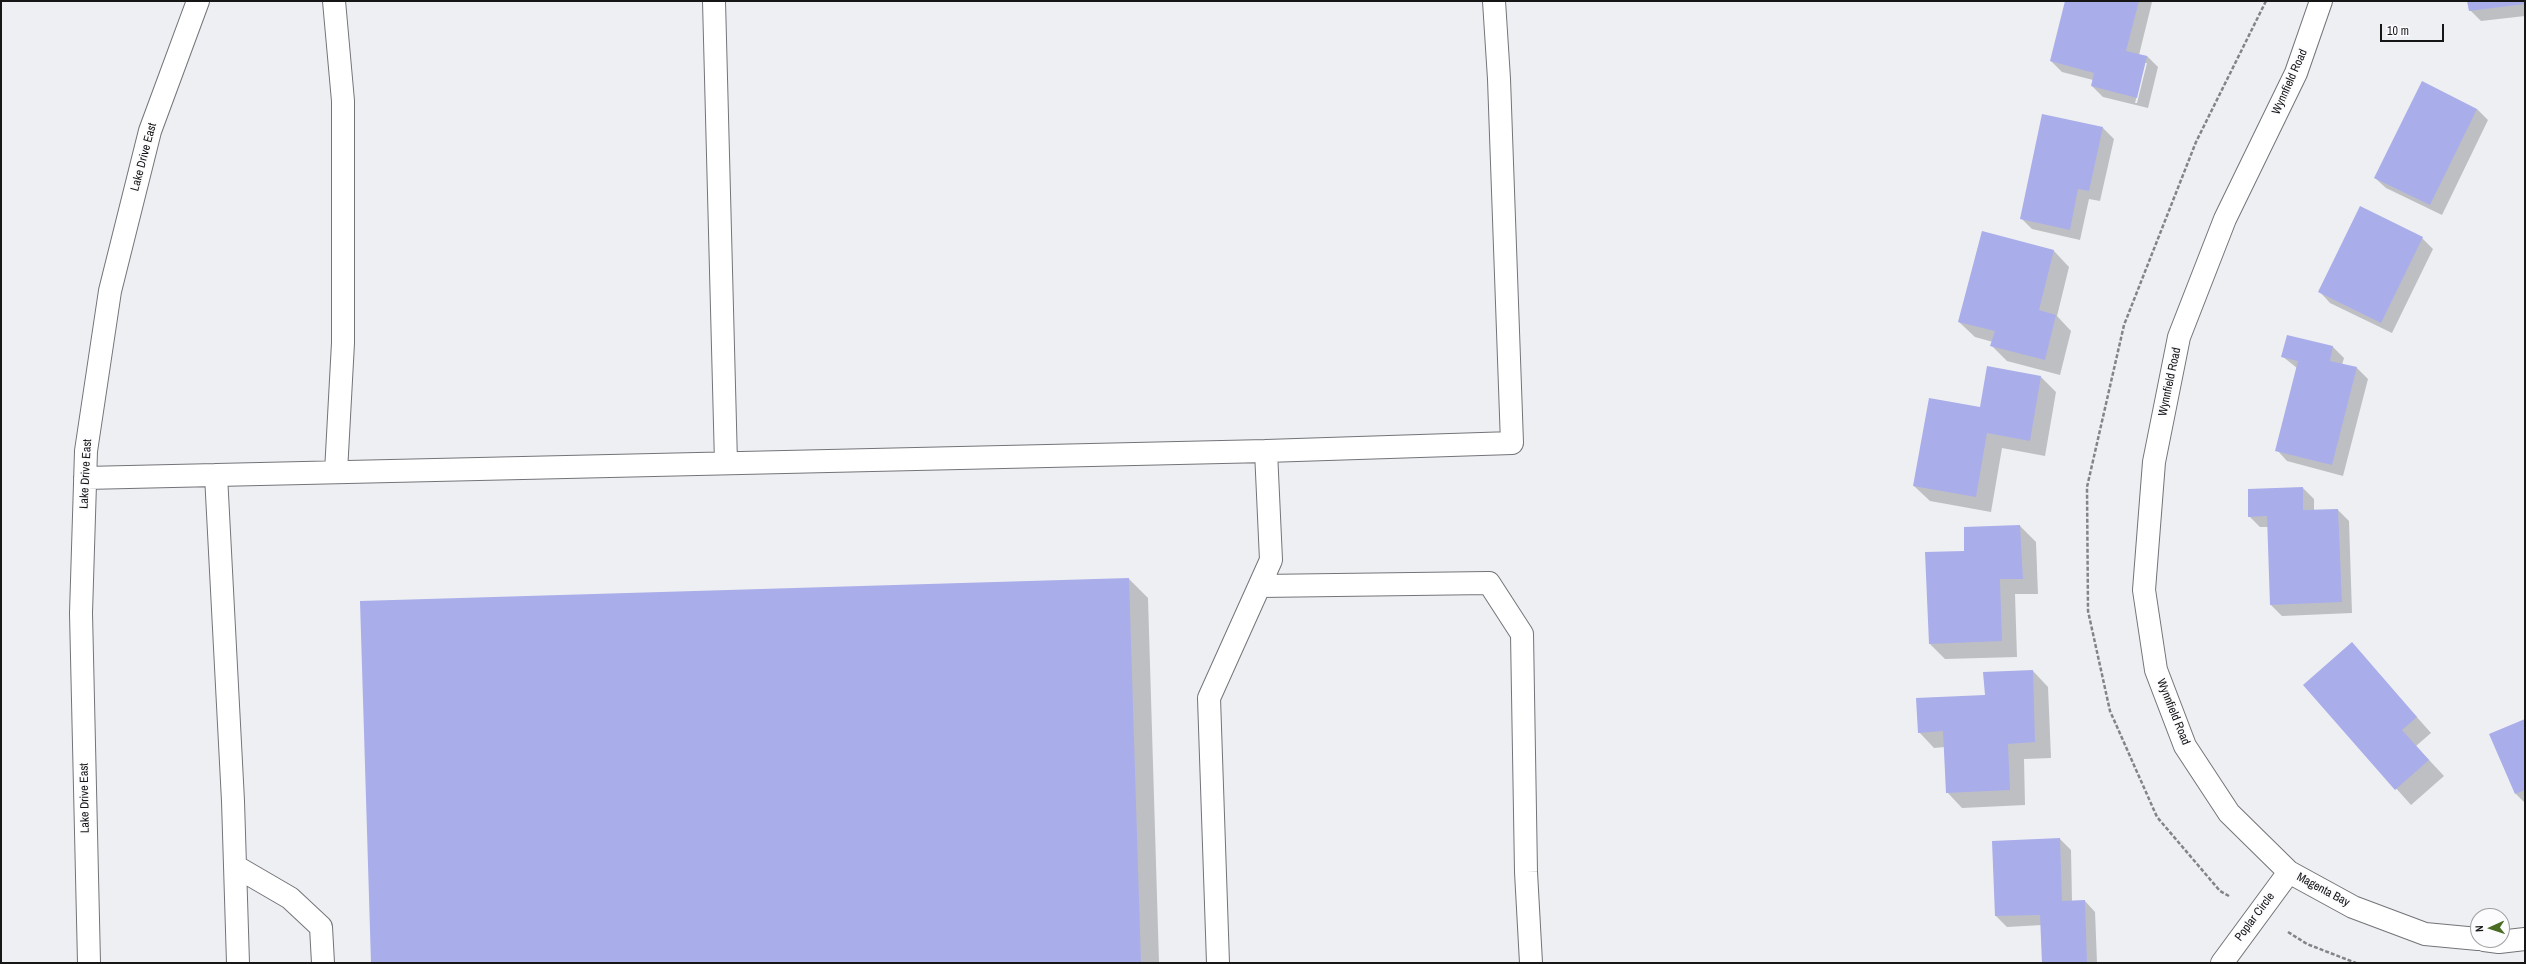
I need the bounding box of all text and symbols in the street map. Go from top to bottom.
scale bar [2382,16,2446,42]
text: 10 m [2387,23,2409,39]
street label: Wynnfield Road [2269,47,2311,117]
street label: Lake Drive East [128,121,160,193]
street label: Wynnfield Road [2156,346,2184,418]
street label: Lake Drive East [77,439,95,509]
street label: Wynnfield Road [2153,677,2193,747]
street label: Lake Drive East [77,763,93,833]
street label: Magenta Bay [2294,870,2352,910]
street label: Poplar Circle [2232,890,2278,944]
north arrow [2470,908,2510,948]
text: N [2472,925,2486,932]

